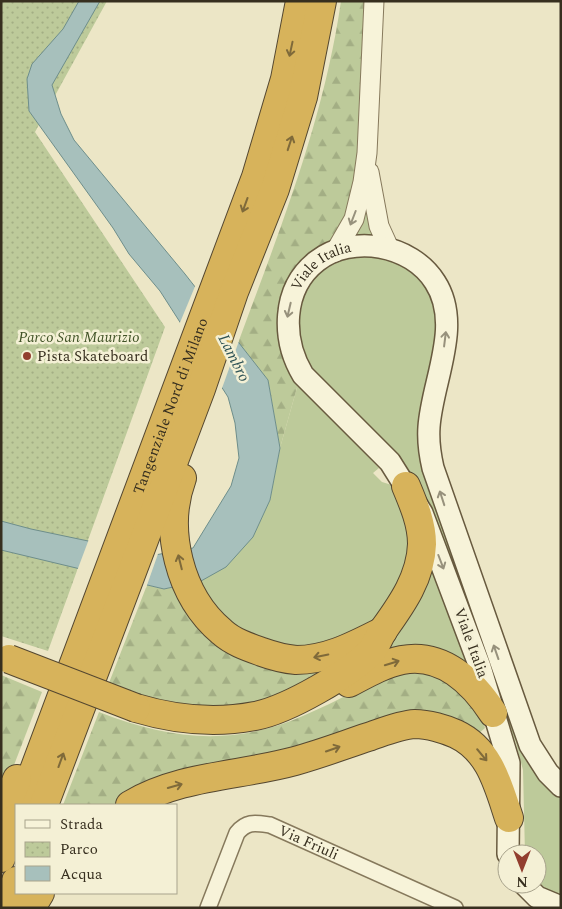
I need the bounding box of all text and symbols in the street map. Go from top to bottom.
one-way arrow [286,41,295,57]
one-way arrow [286,135,295,151]
one-way arrow [240,197,249,212]
one-way arrow [348,210,357,225]
street label: Viale Italia [285,235,354,295]
one-way arrow [284,302,293,318]
street label: Tangenziale Nord di Milano [127,314,214,498]
park label: Parco San Maurizio [18,326,140,349]
water label: Lambro [212,330,256,386]
one-way arrow [440,332,450,348]
place label: Pista Skateboard [37,345,148,368]
marker: Pista Skateboard [21,350,33,362]
one-way arrow [437,491,447,507]
one-way arrow [175,554,184,570]
one-way arrow [437,554,446,569]
street label: Viale Italia [448,605,495,682]
one-way arrow [491,645,500,660]
one-way arrow [314,652,330,662]
one-way arrow [383,658,399,668]
one-way arrow [325,744,340,753]
one-way arrow [477,749,488,762]
one-way arrow [58,752,67,767]
one-way arrow [167,781,183,791]
legend [15,804,178,894]
text: Strada [60,813,103,836]
street label: Via Friuli [275,819,343,866]
text: Parco [60,838,98,861]
north arrow [497,844,547,894]
text: Acqua [60,863,103,886]
text: N [516,871,528,892]

